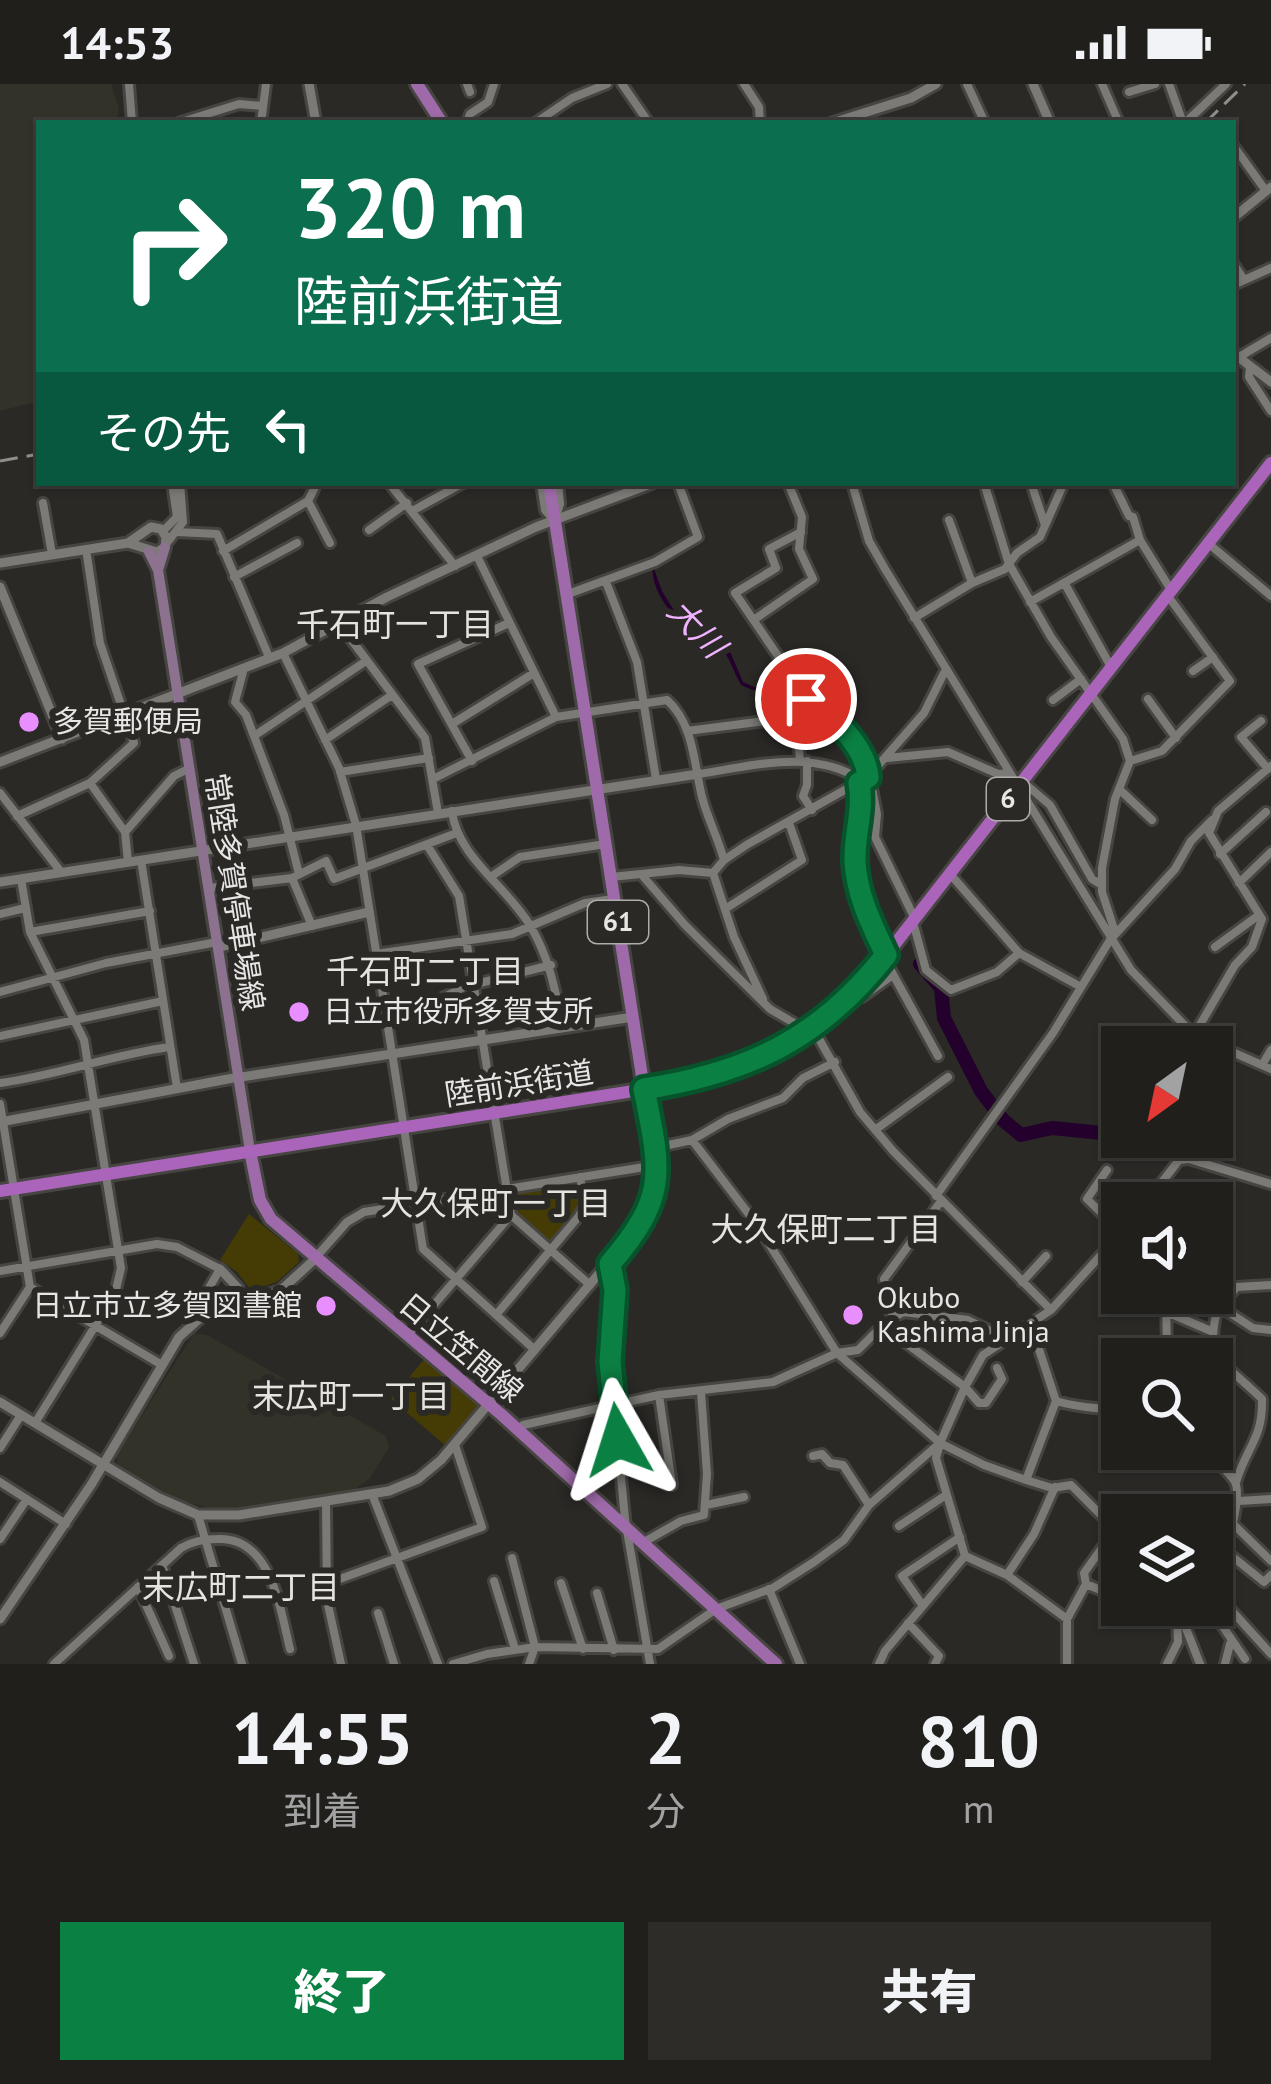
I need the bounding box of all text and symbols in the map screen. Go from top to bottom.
text: 14:53 [60,13,174,71]
text: 320 m [294,152,526,261]
icon: right [96,168,252,324]
text: 陸前浜街道 [294,266,564,336]
icon: left [255,396,321,462]
text: その先 [96,403,231,461]
water label: 大川 [659,589,738,668]
district label: 千石町一丁目 [296,602,494,645]
pin [755,648,857,750]
icon: arrive [773,666,839,732]
place label: 多賀郵便局 [53,701,203,740]
marker: 多賀郵便局 [16,709,42,735]
street label: 常陸多賀停車場線 [197,770,274,1013]
road number: 6 [987,778,1029,820]
road number: 61 [588,901,648,943]
district label: 千石町二丁目 [326,949,524,992]
place label: 日立市役所多賀支所 [323,991,593,1030]
marker: 日立市役所多賀支所 [286,999,312,1025]
north arrow [1101,1026,1233,1158]
map controls [1101,1026,1233,1626]
street label: 陸前浜街道 [442,1052,596,1114]
district label: 大久保町一丁目 [381,1181,612,1224]
button: sound [1101,1182,1233,1314]
district label: 大久保町二丁目 [711,1207,942,1250]
place label: Okubo Kashima Jinja [877,1277,1050,1350]
street label: 日立笠間線 [392,1284,532,1410]
place label: 日立市立多賀図書館 [32,1285,302,1324]
marker: 日立市立多賀図書館 [313,1293,339,1319]
marker: Okubo Kashima Jinja [840,1302,866,1328]
button: search [1101,1338,1233,1470]
district label: 末広町一丁目 [252,1374,450,1417]
position arrow [555,1377,681,1503]
button: layers [1101,1494,1233,1626]
district label: 末広町二丁目 [142,1565,340,1608]
text: 14:55 [231,1691,414,1784]
text: 2 [645,1691,686,1784]
text: 810 [917,1694,1040,1787]
text: m [963,1783,994,1834]
text: 到着 [284,1785,362,1836]
text: 分 [646,1785,685,1836]
button: 終了 [60,1922,624,2060]
button: 共有 [648,1922,1211,2060]

